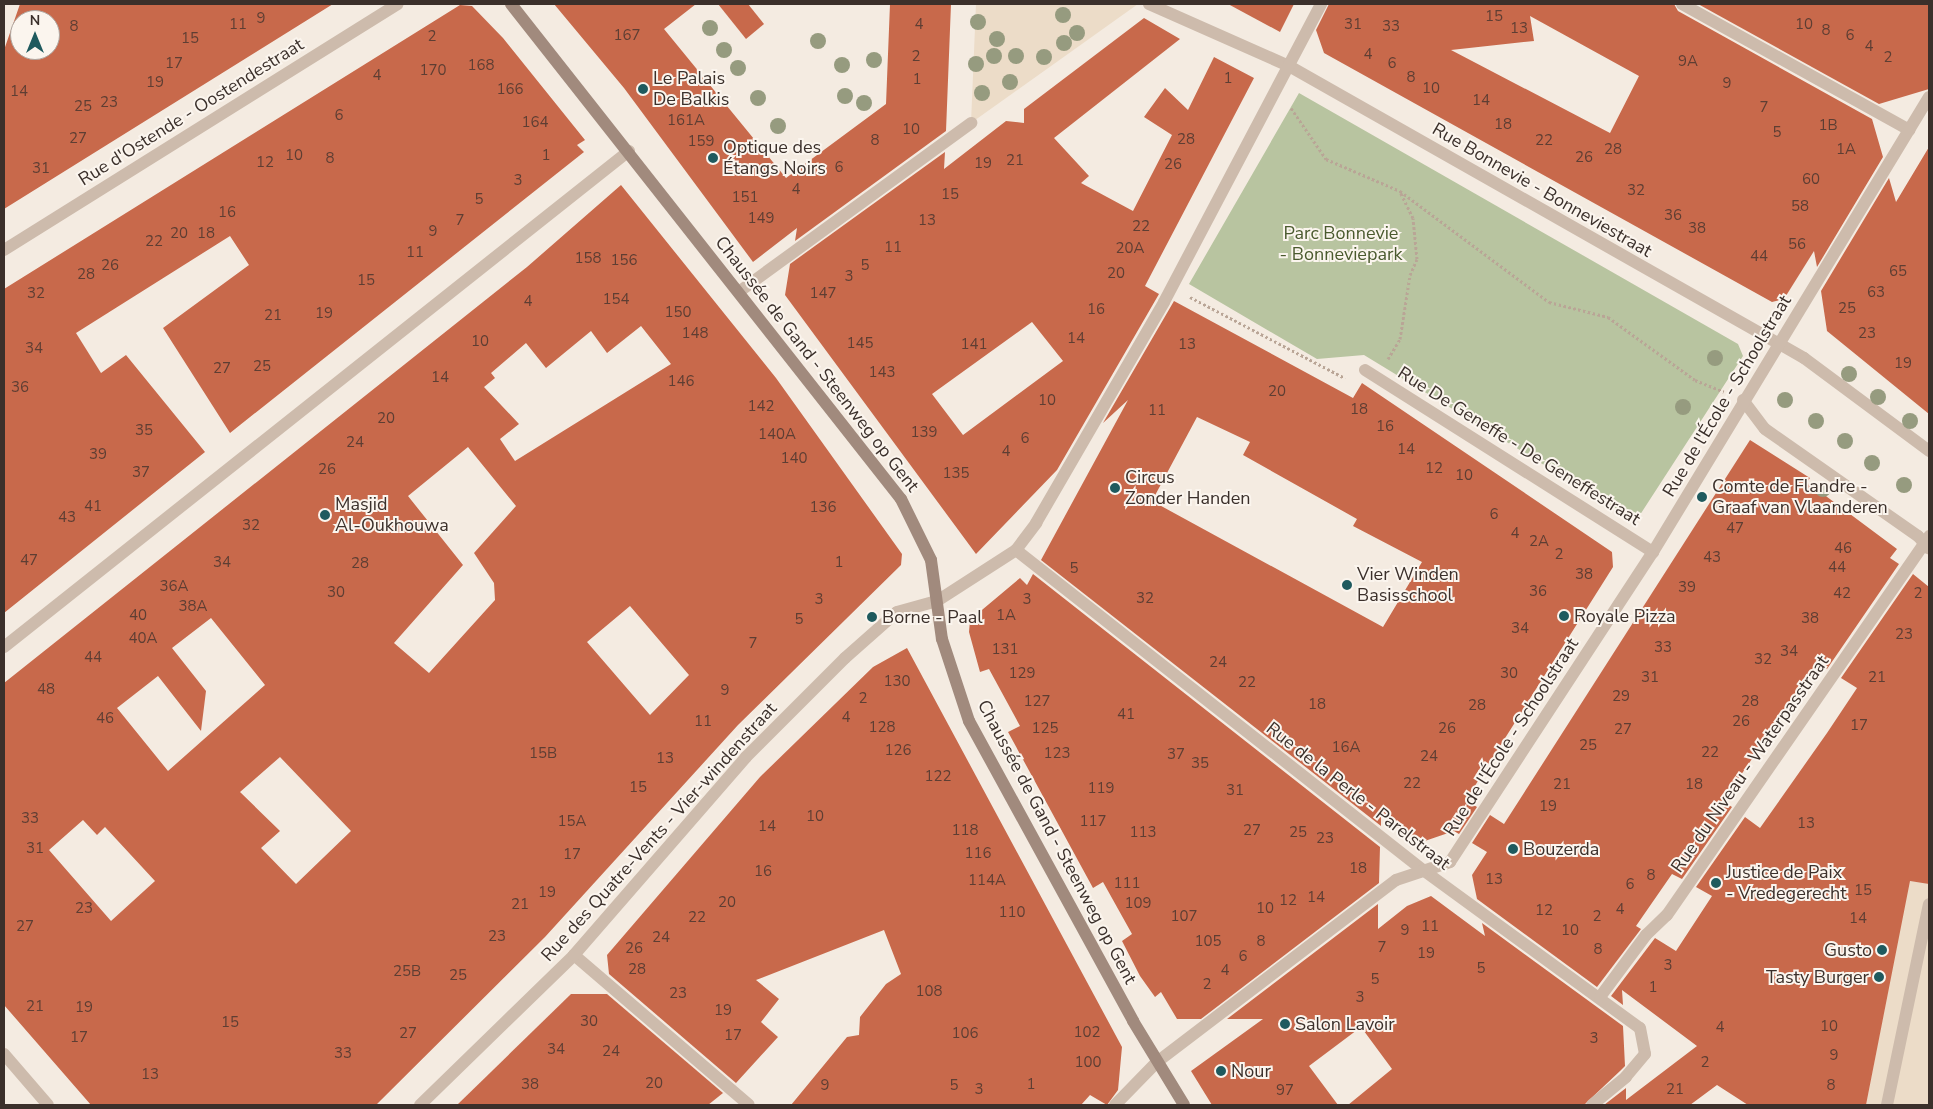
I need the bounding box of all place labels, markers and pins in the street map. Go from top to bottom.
place label: Le Palais De Balkis [653,68,729,110]
marker: Le Palais De Balkis [637,83,649,95]
place label: Optique des Étangs Noirs [723,137,826,180]
marker: Optique des Étangs Noirs [707,152,719,164]
place label: Circus Zonder Handen [1125,467,1250,509]
place label: Comte de Flandre - Graaf van Vlaanderen [1712,476,1888,518]
marker: Circus Zonder Handen [1109,482,1121,494]
marker: Comte de Flandre - Graaf van Vlaanderen [1696,491,1708,503]
place label: Masjid Al-Oukhouwa [335,494,449,536]
marker: Masjid Al-Oukhouwa [319,509,331,521]
place label: Vier Winden Basisschool [1357,564,1459,606]
marker: Vier Winden Basisschool [1341,579,1353,591]
place label: Royale Pizza [1574,605,1675,627]
place label: Borne - Paal [882,606,983,628]
marker: Royale Pizza [1558,610,1570,622]
marker: Borne - Paal [866,611,878,623]
place label: Bouzerda [1523,838,1599,860]
marker: Bouzerda [1507,843,1519,855]
place label: Justice de Paix - Vredegerecht [1726,862,1847,904]
marker: Justice de Paix - Vredegerecht [1710,877,1722,889]
place label: Gusto [1824,939,1872,961]
marker: Gusto [1876,944,1888,956]
place label: Tasty Burger [1766,966,1869,988]
marker: Tasty Burger [1873,971,1885,983]
place label: Salon Lavoir [1295,1013,1395,1035]
marker: Salon Lavoir [1279,1018,1291,1030]
place label: Nour [1231,1060,1271,1082]
marker: Nour [1215,1065,1227,1077]

